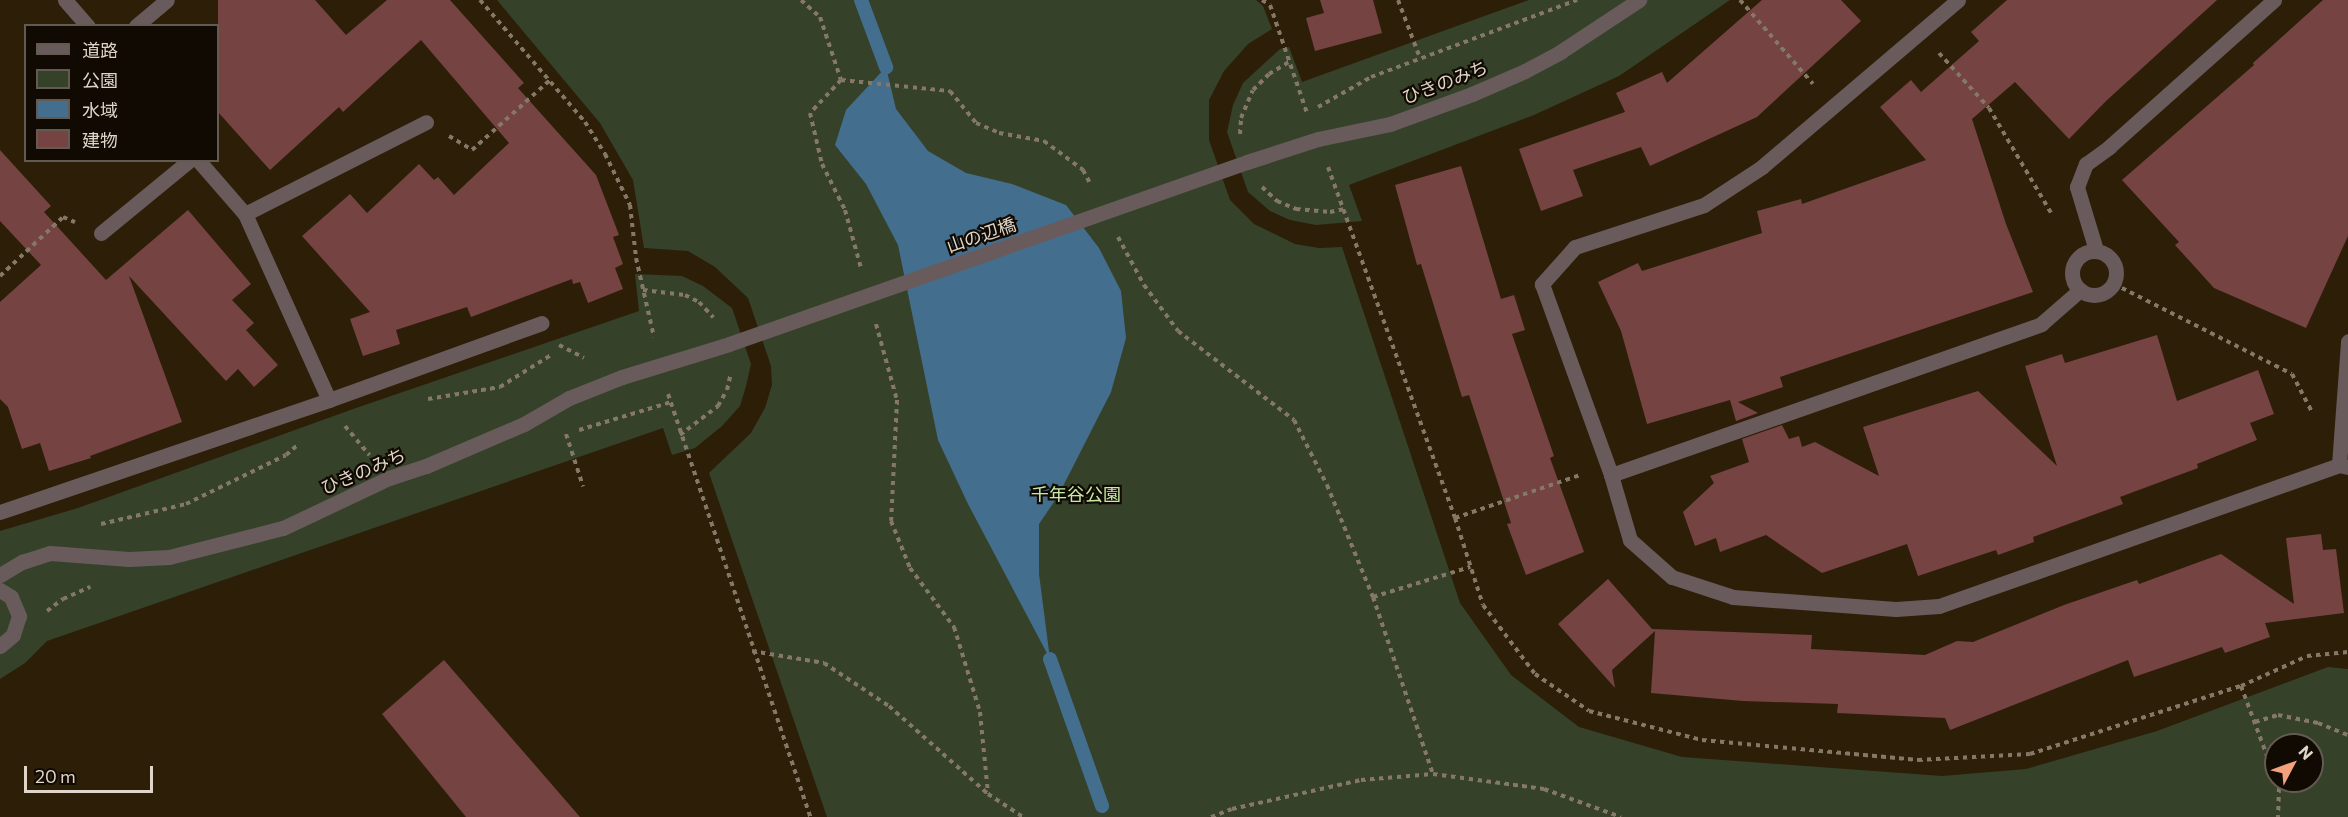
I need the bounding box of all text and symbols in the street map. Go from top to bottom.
legend [24,24,219,162]
text: 道路 [82,39,118,61]
street label: ひきのみち [1399,56,1491,108]
text: 公園 [82,69,118,91]
text: 水域 [82,99,118,121]
text: 建物 [82,129,118,151]
street label: 山の辺橋 [943,213,1019,257]
street label: ひきのみち [317,443,409,499]
park label: 千年谷公園 [1031,483,1121,505]
north arrow [2264,733,2324,793]
text: N [2295,741,2318,763]
scale bar [27,754,156,792]
text: 20 m [35,765,76,787]

